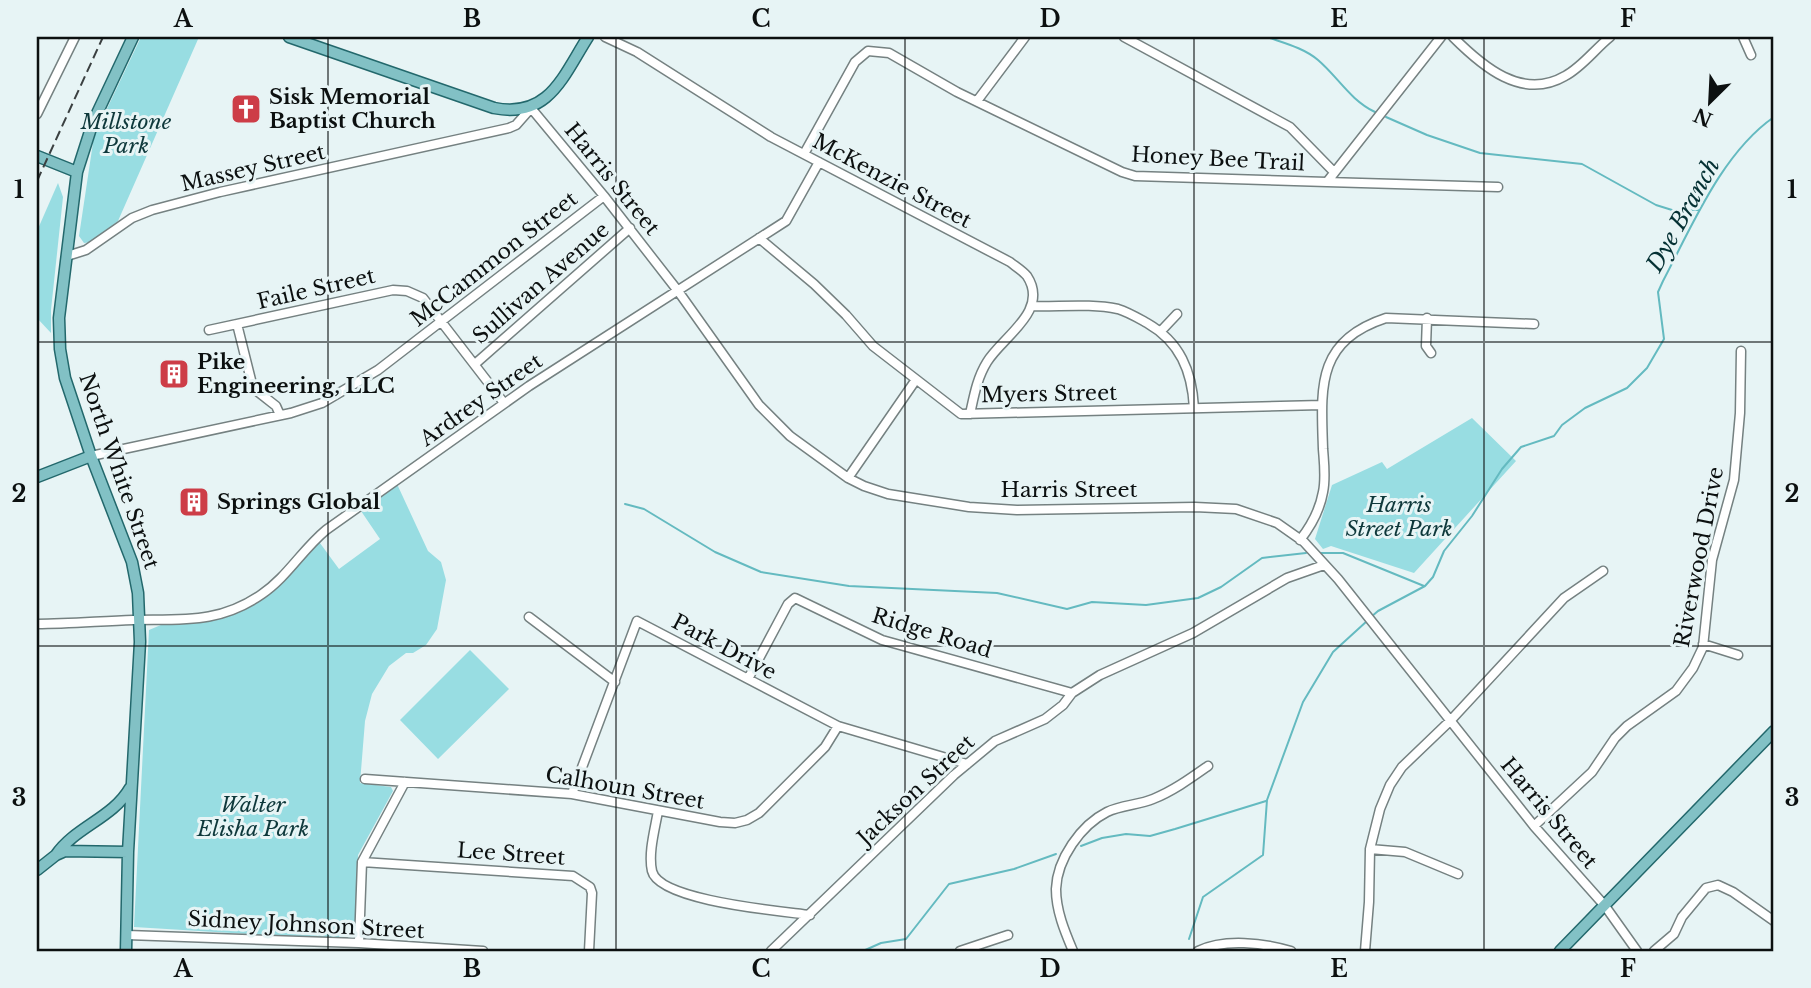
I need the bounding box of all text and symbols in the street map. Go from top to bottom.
text: A [173,5,194,33]
text: B [463,5,481,33]
text: C [752,5,770,33]
text: D [1039,5,1061,33]
text: E [1330,5,1348,33]
text: F [1620,5,1636,33]
north arrow [1674,66,1744,136]
place label: Sisk Memorial Baptist Church [269,84,436,134]
church icon: Sisk Memorial Baptist Church [229,92,263,126]
text: N [1690,103,1716,131]
park label: Millstone Park [80,109,172,159]
street label: Harris Street [559,118,665,240]
street label: McKenzie Street [808,128,976,234]
street label: Massey Street [178,139,328,197]
street label: Honey Bee Trail [1130,141,1306,177]
water label: Dye Branch [1640,153,1726,277]
text: 1 [14,176,24,204]
text: 1 [1787,176,1797,204]
street label: McCammon Street [405,186,583,332]
street label: Sullivan Avenue [467,217,615,349]
street label: Faile Street [255,263,378,315]
street label: Ardrey Street [414,348,547,452]
place label: Pike Engineering, LLC [197,349,395,399]
building icon: Pike Engineering, LLC [157,357,191,391]
street label: North White Street [73,370,165,572]
street label: Myers Street [981,380,1117,408]
street label: Riverwood Drive [1669,465,1729,649]
street label: Harris Street [1001,477,1138,503]
text: 2 [12,480,26,508]
text: 2 [1785,480,1799,508]
building icon: Springs Global [177,485,211,519]
place label: Springs Global [217,489,381,515]
park label: Harris Street Park [1345,492,1453,542]
street label: Ridge Road [869,602,995,664]
street label: Park Drive [667,609,781,685]
street label: Jackson Street [850,729,980,853]
street label: Harris Street [1495,752,1603,874]
street label: Calhoun Street [543,761,707,815]
text: 3 [12,784,26,812]
text: 3 [1785,784,1799,812]
park label: Walter Elisha Park [196,792,309,842]
street label: Lee Street [456,837,566,871]
street label: Sidney Johnson Street [187,906,425,944]
text: A [173,955,194,983]
text: B [463,955,481,983]
text: C [752,955,770,983]
text: D [1039,955,1061,983]
text: E [1330,955,1348,983]
text: F [1620,955,1636,983]

